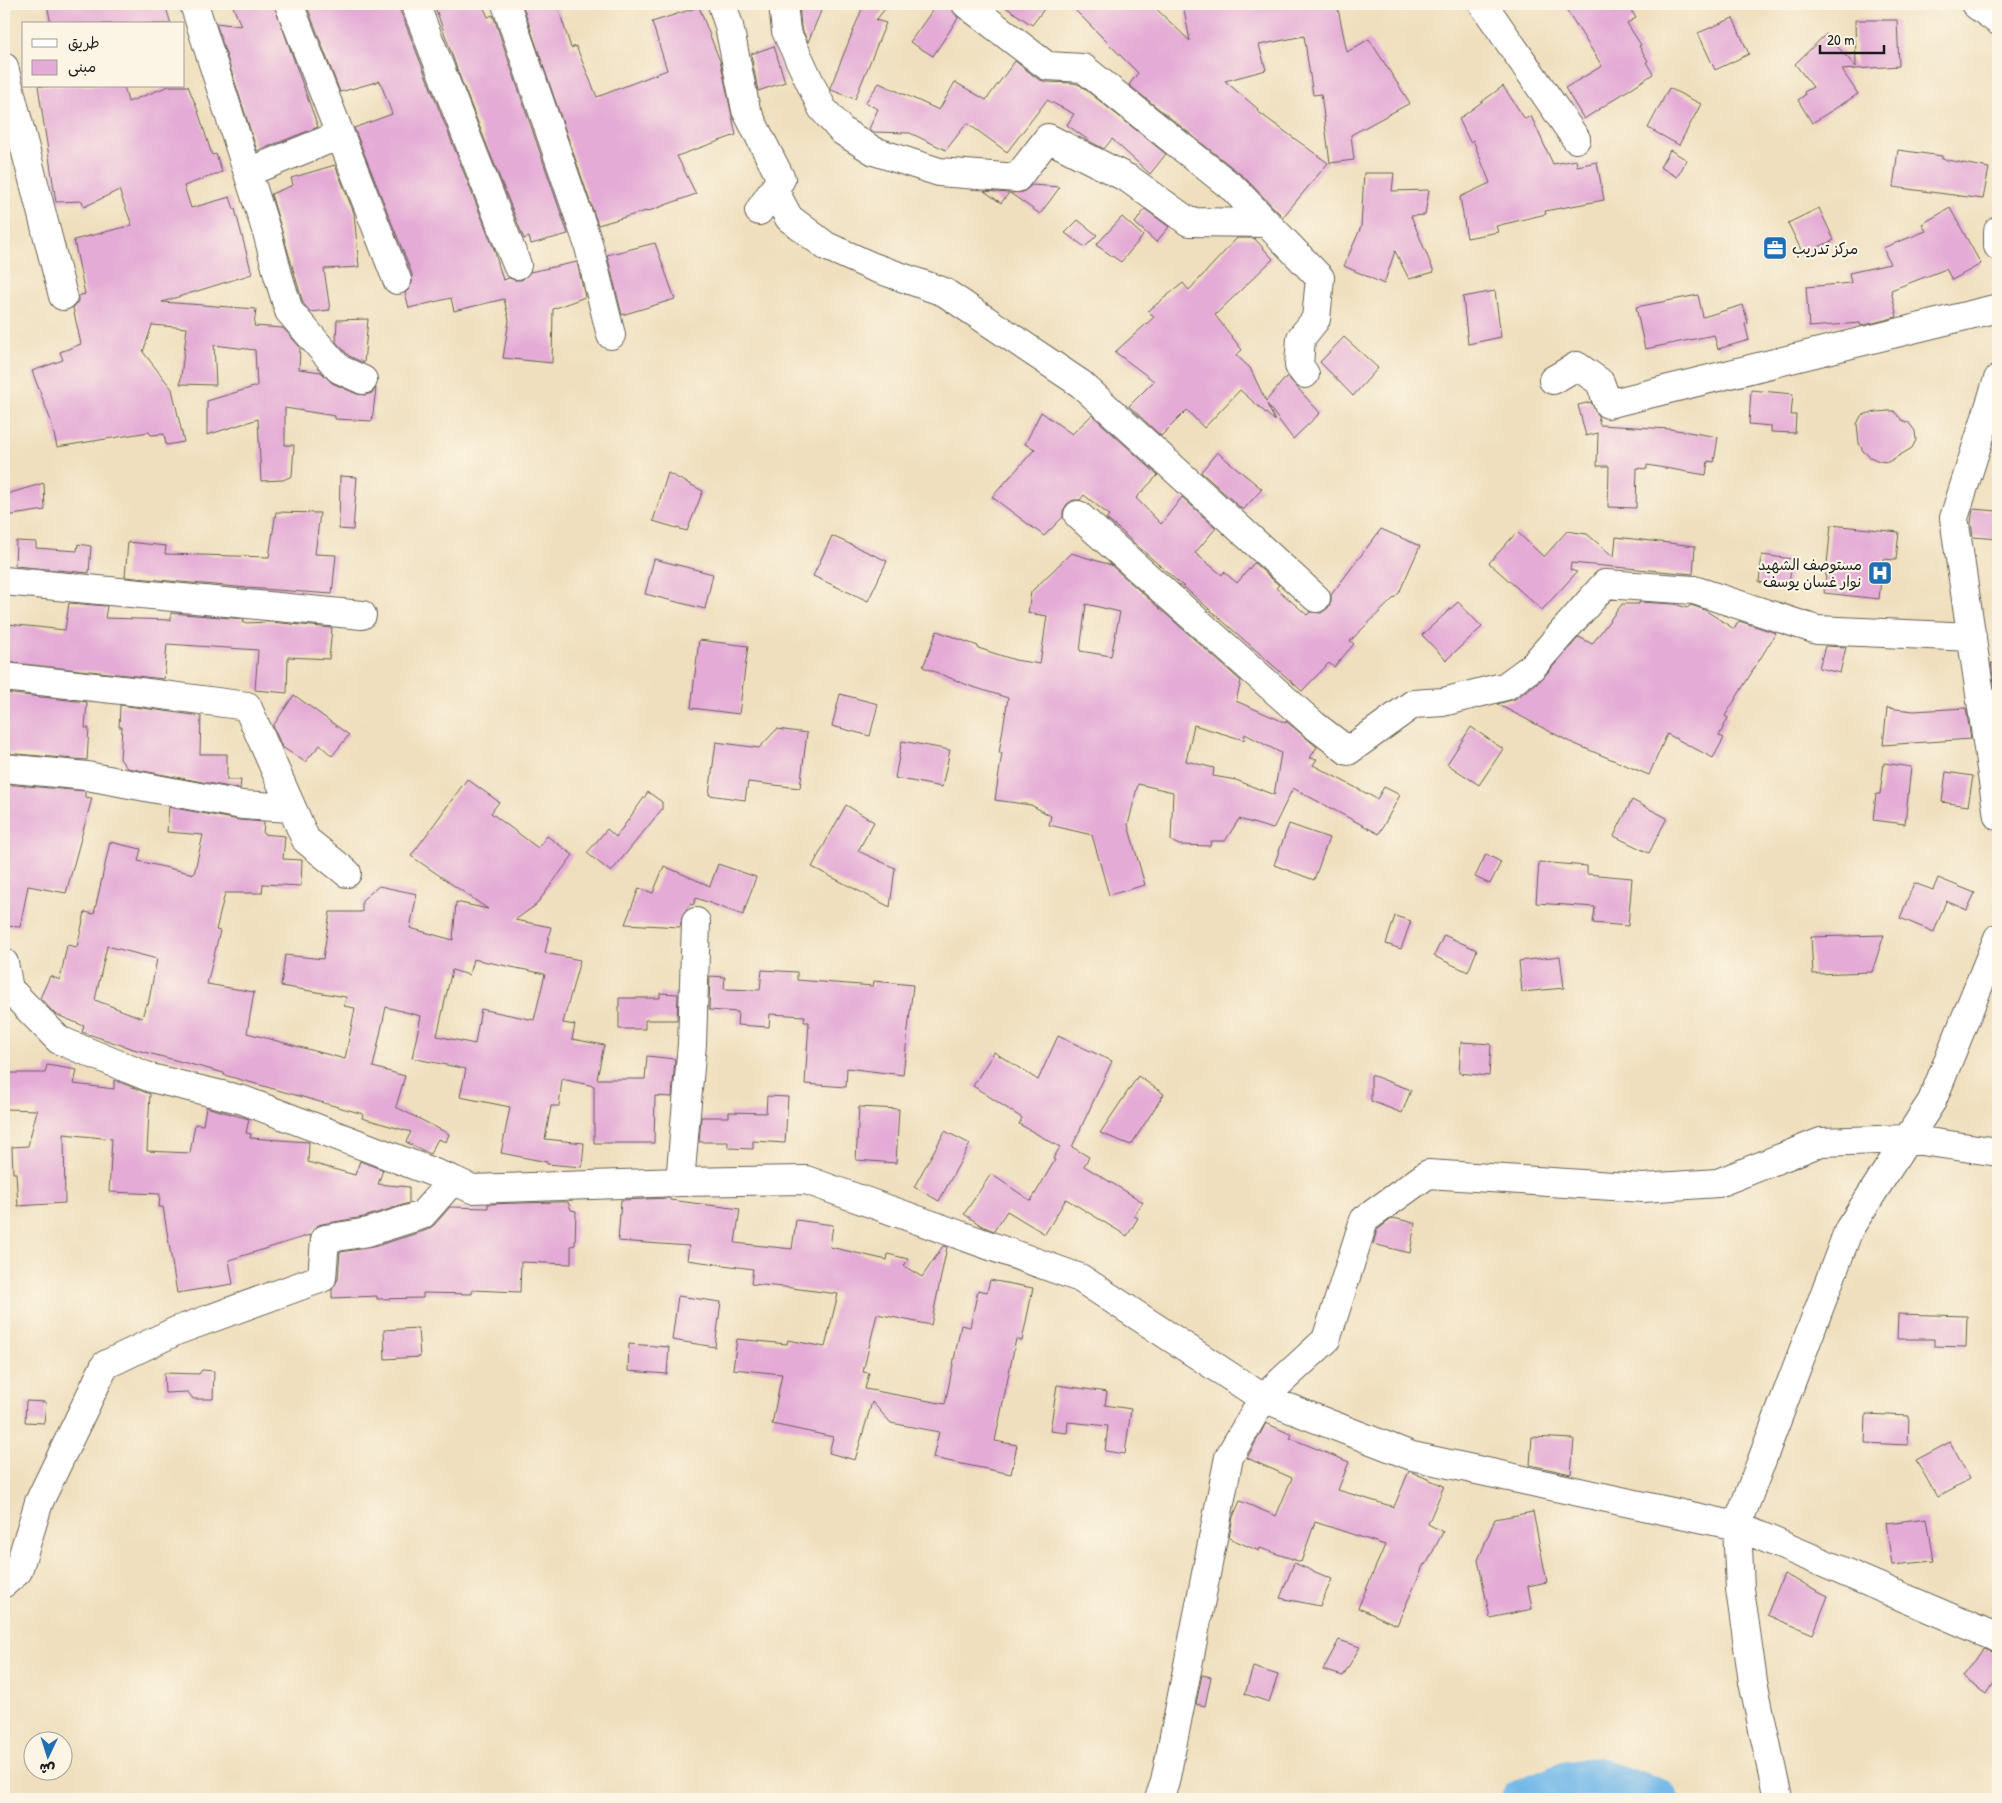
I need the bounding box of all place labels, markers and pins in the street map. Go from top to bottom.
office icon: مركز تدريب [1762,235,1788,261]
place label: مركز تدريب [1792,238,1858,259]
place label: مستوصف الشهيد نوار غسان يوسف [1758,554,1862,592]
hospital icon: مستوصف الشهيد نوار غسان يوسف [1867,560,1893,586]

